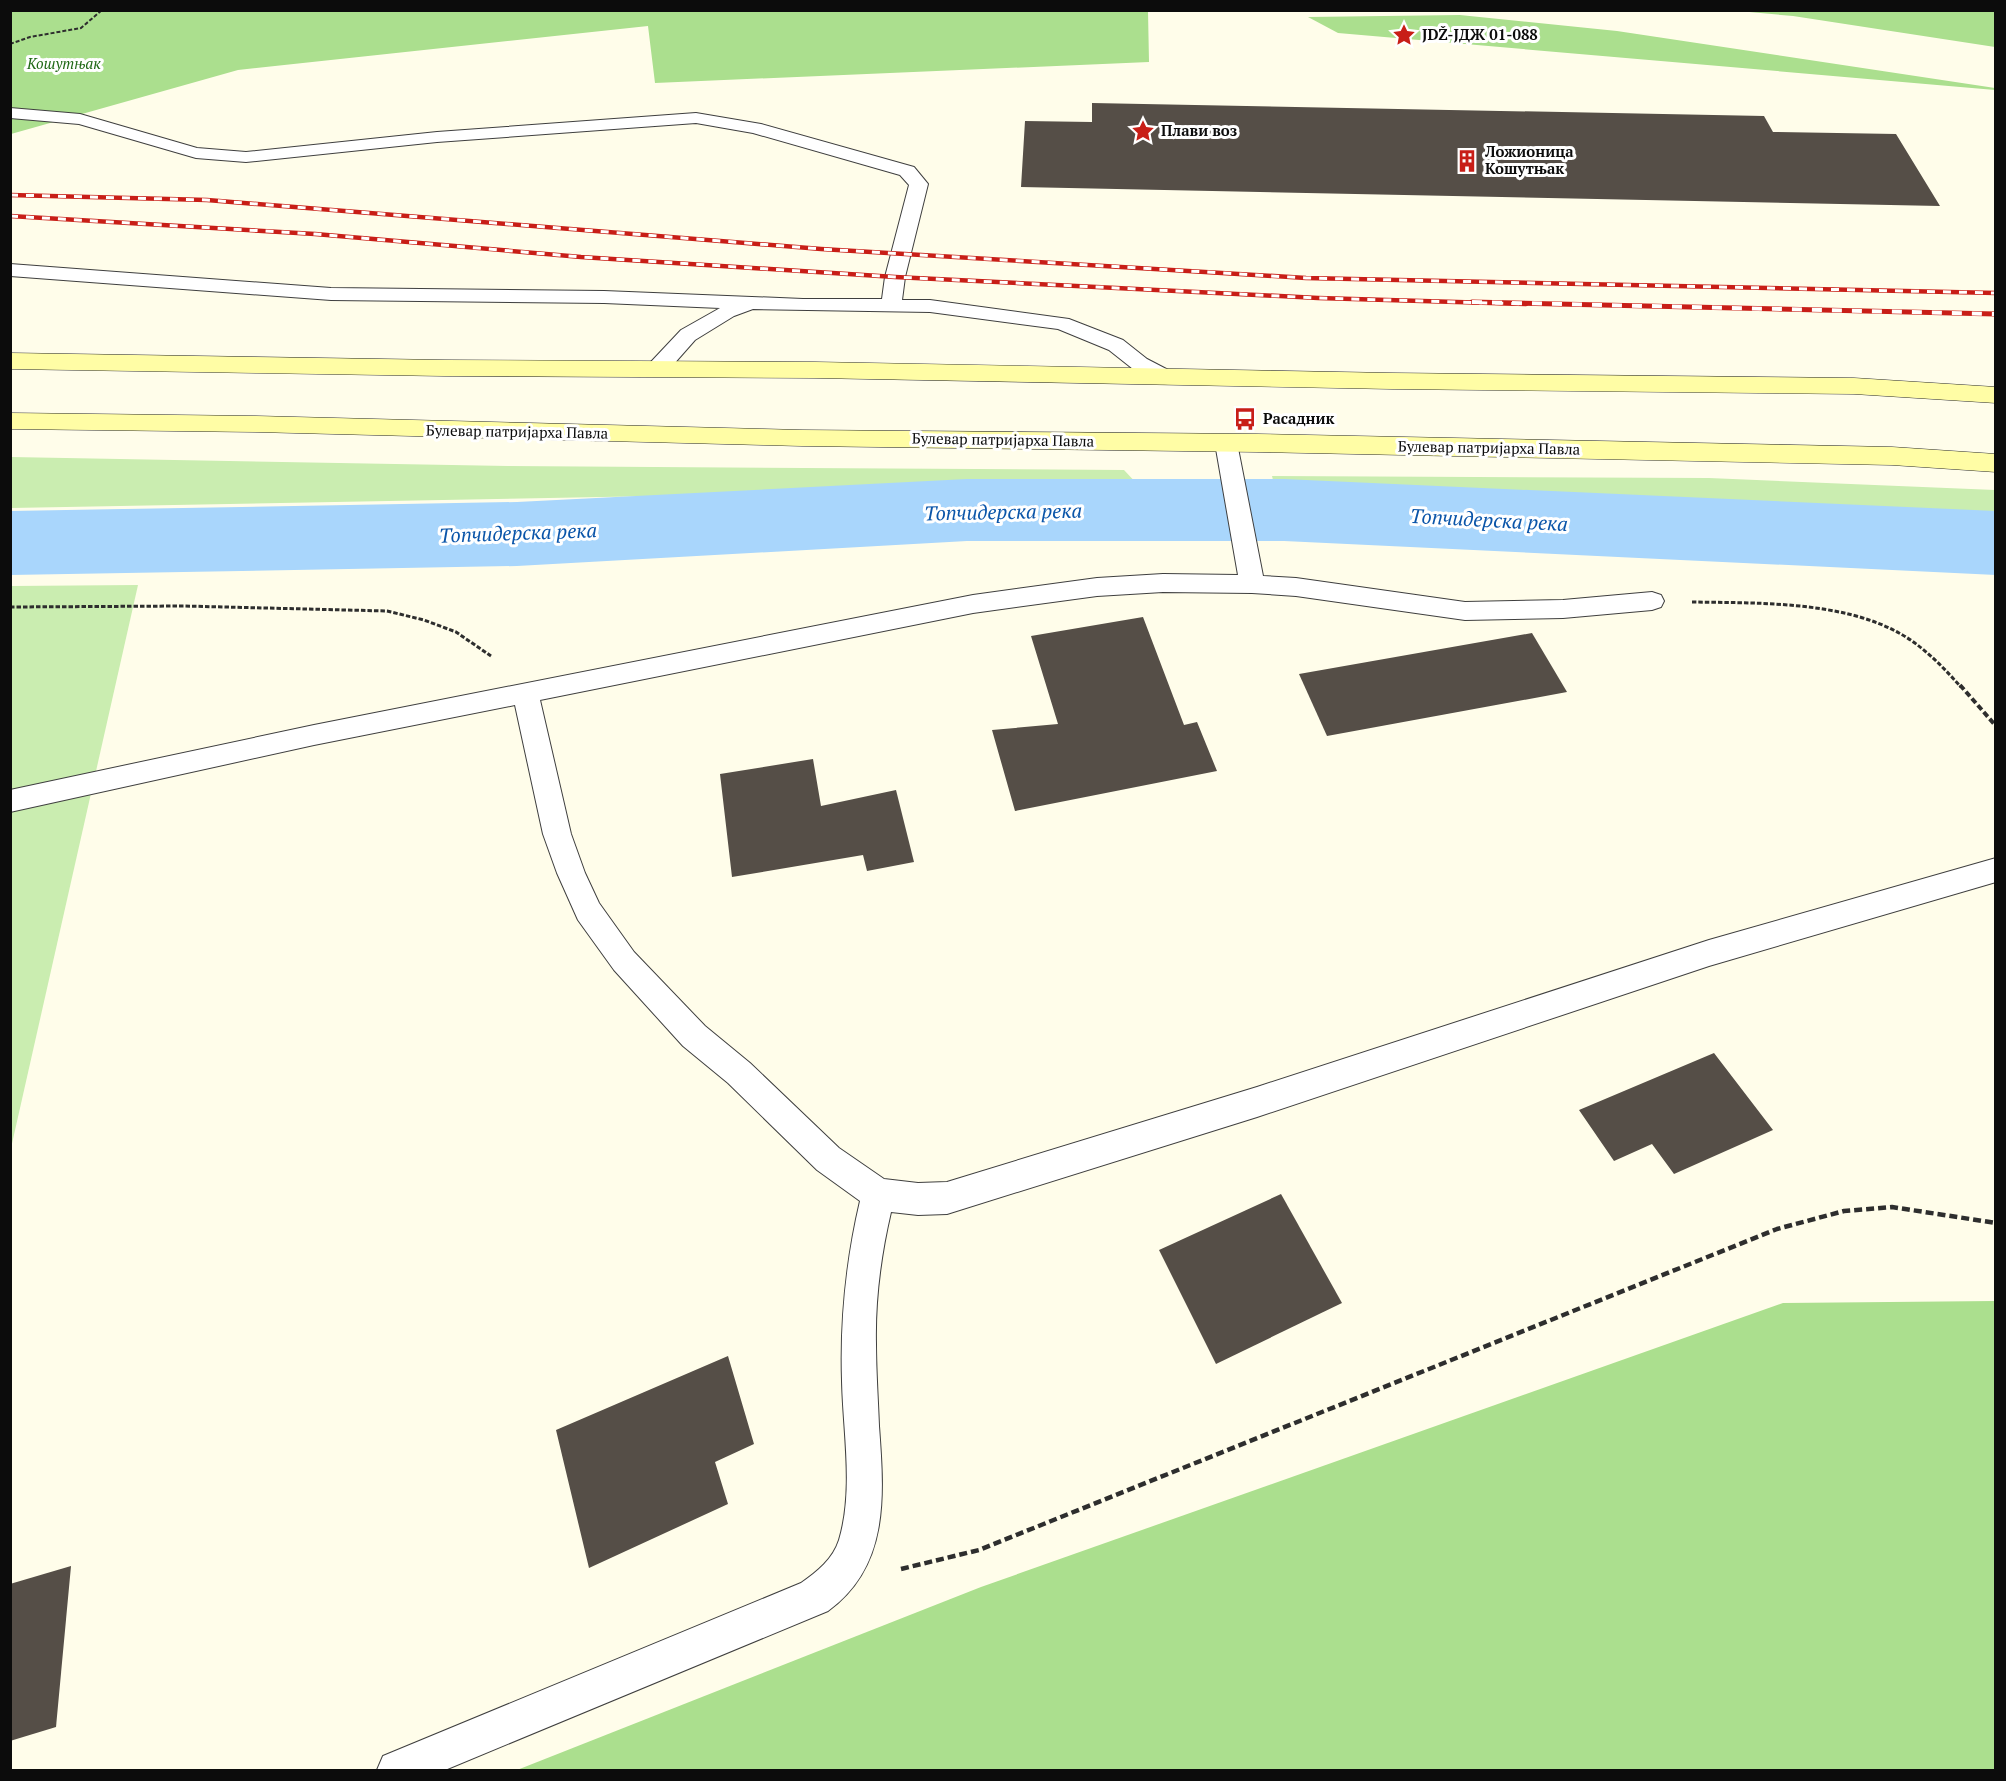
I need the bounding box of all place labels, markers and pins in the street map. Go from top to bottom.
place icon: JDŽ-JДЖ 01-088 [1391,22,1417,48]
place label: JDŽ-JДЖ 01-088 [1422,24,1538,44]
place icon: Плави воз [1130,118,1156,144]
place label: Плави воз [1161,120,1237,140]
place label: Ложионица Кошутњак [1484,141,1574,178]
building icon: Ложионица Кошутњак [1454,148,1480,174]
bus stop icon: Расадник [1232,406,1258,432]
place label: Расадник [1263,408,1335,428]

